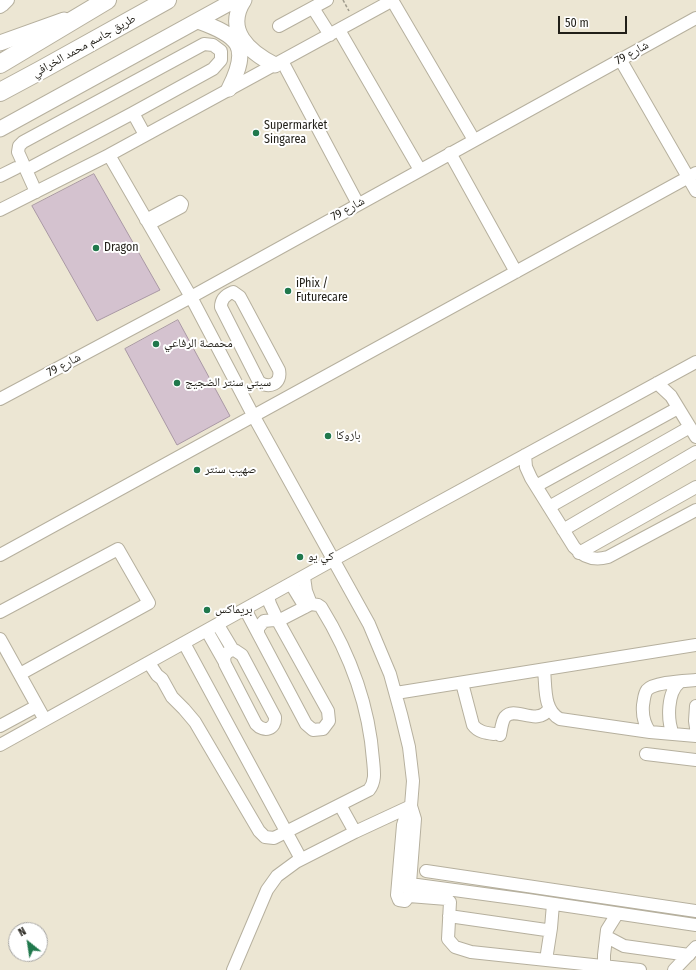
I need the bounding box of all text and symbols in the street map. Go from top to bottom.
scale bar [560,8,629,34]
street label: طريق جاسم محمد الخرافي [30,11,138,81]
text: 50 m [565,16,589,30]
street label: شارع 79 [613,38,651,68]
place label: Supermarket Singarea [264,119,327,147]
marker: Supermarket Singarea [251,128,261,138]
street label: شارع 79 [329,194,367,224]
place label: Dragon [104,241,139,255]
marker: Dragon [91,243,101,253]
place label: iPhix / Futurecare [296,277,348,305]
marker: iPhix / Futurecare [283,286,293,296]
place label: محمصة الرفاعي [164,337,233,351]
marker: محمصة الرفاعي [151,339,161,349]
street label: شارع 79 [45,350,83,380]
place label: سيتي سنتر الضجيج [185,376,271,390]
marker: سيتي سنتر الضجيج [172,378,182,388]
place label: بازوكا [336,429,361,443]
marker: بازوكا [323,431,333,441]
place label: صهيب سنتر [205,463,257,477]
marker: صهيب سنتر [192,465,202,475]
place label: كي يو [308,550,334,564]
marker: كي يو [295,552,305,562]
place label: بريماكس [215,603,252,617]
marker: بريماكس [202,605,212,615]
north arrow [8,922,48,962]
text: N [16,925,28,939]

